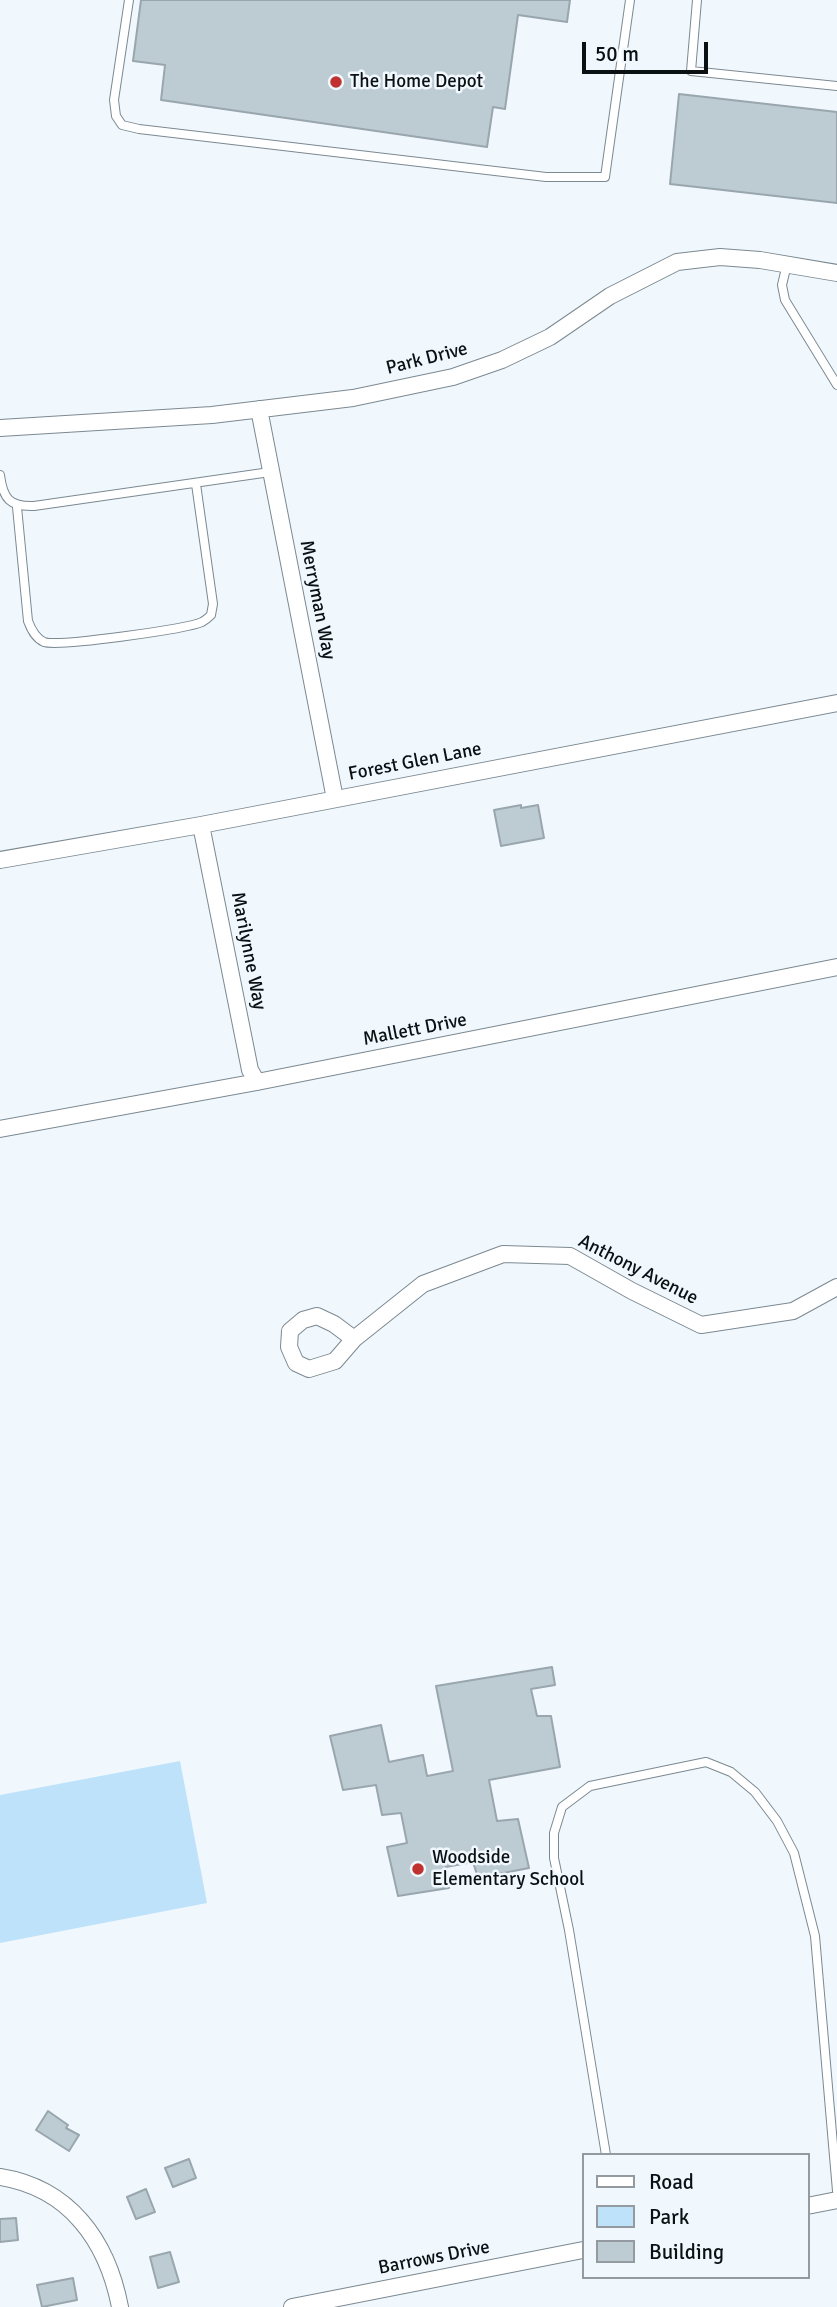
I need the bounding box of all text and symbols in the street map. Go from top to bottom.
scale bar [585,28,711,72]
text: 50 m [595,41,639,67]
place label: The Home Depot [350,71,483,93]
marker: The Home Depot [328,74,344,90]
street label: Park Drive [384,338,470,380]
street label: Merryman Way [294,538,340,662]
street label: Forest Glen Lane [346,738,484,786]
street label: Marilynne Way [225,890,271,1012]
street label: Mallett Drive [361,1009,469,1051]
street label: Anthony Avenue [574,1230,702,1310]
place label: Woodside Elementary School [432,1847,585,1891]
marker: Woodside Elementary School [410,1861,426,1877]
legend [582,2153,809,2279]
text: Road [649,2169,694,2195]
text: Park [649,2204,689,2230]
street label: Barrows Drive [376,2236,492,2280]
text: Building [649,2239,724,2265]

